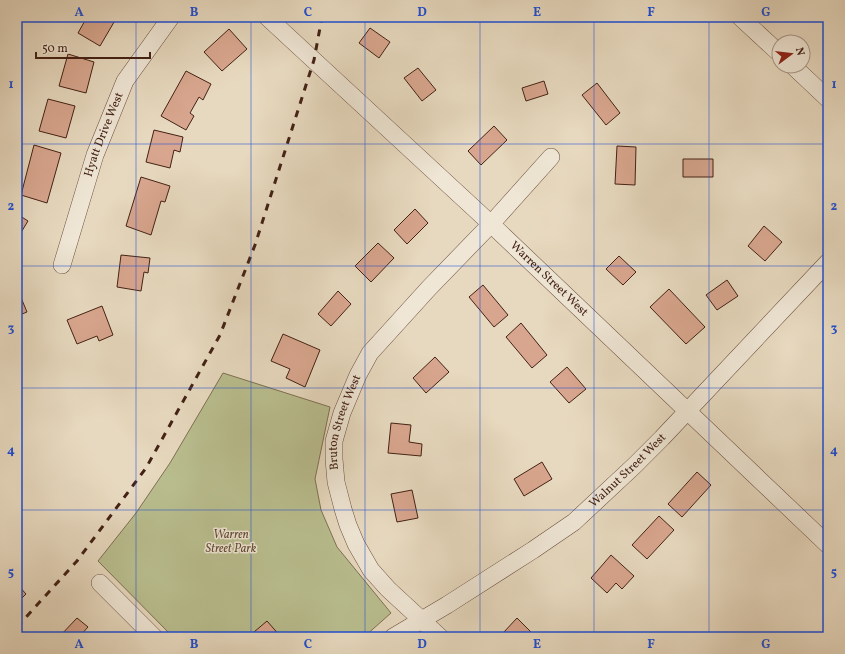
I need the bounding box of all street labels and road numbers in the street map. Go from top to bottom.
street label: Hyatt Drive West [81,90,128,179]
street label: Warren Street West [506,238,591,320]
street label: Bruton Street West [326,372,365,471]
street label: Walnut Street West [586,430,670,511]

